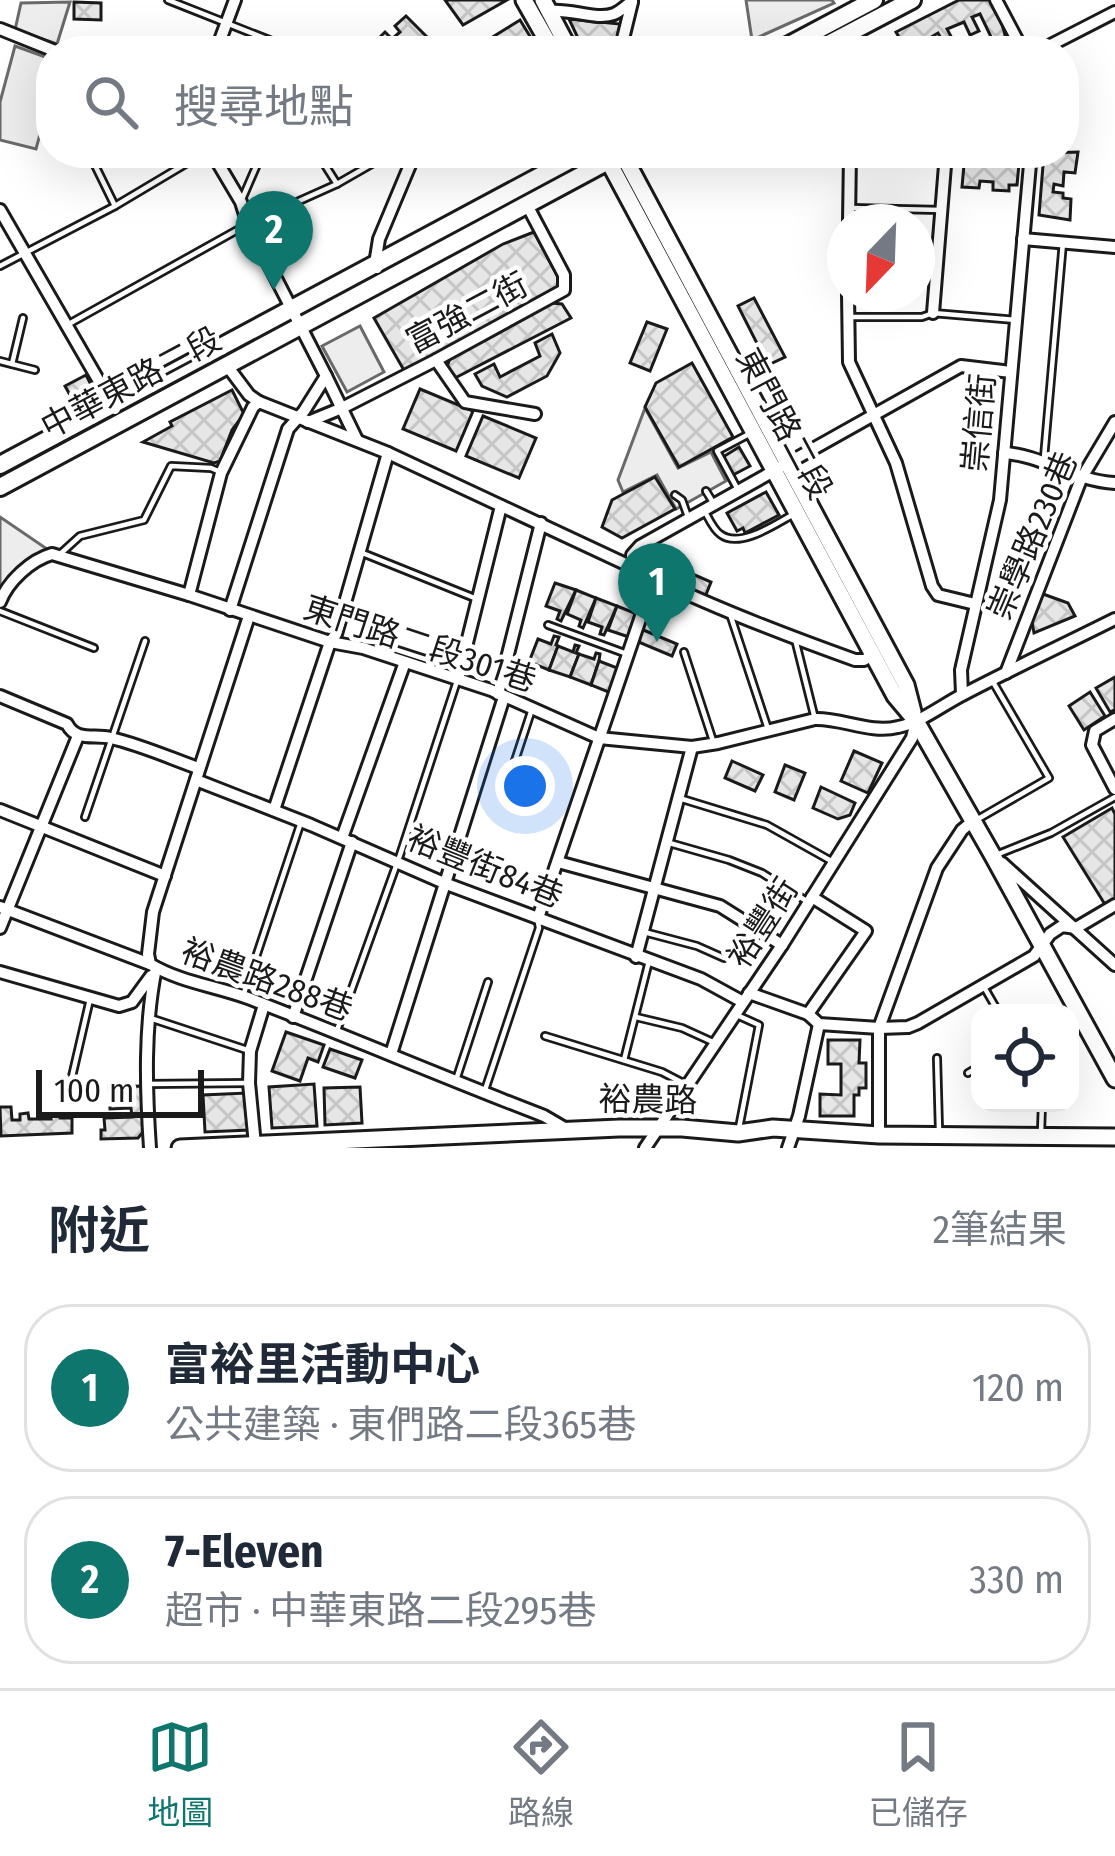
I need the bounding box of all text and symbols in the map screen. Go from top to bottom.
search box [36,36,1079,168]
icon: search [78,69,144,135]
text: 搜尋地點 [174,80,354,134]
pin: 2 [235,191,313,290]
north arrow [827,204,935,312]
street label: 富強二街 [399,264,535,362]
street label: 中華東路二段 [34,319,228,447]
street label: 東門路二段 [728,342,840,506]
street label: 崇信街 [955,372,1003,474]
street label: 崇學路230巷 [980,446,1086,626]
pin: 1 [618,543,696,642]
street label: 東門路二段301巷 [299,588,541,700]
your location [495,756,555,816]
street label: 裕豐街84巷 [401,818,569,916]
street label: 裕豐街 [719,871,807,975]
street label: 裕農路288巷 [176,930,358,1030]
map controls [971,1004,1079,1112]
button: locate [971,1004,1079,1112]
scale bar [36,1064,204,1117]
text: 100 m [54,1071,134,1111]
street label: 裕農路 [598,1079,698,1121]
text: 附近 [48,1200,150,1262]
text: 2筆結果 [933,1207,1067,1253]
text: 富裕里活動中心 [165,1338,480,1392]
text: 1 [82,1365,98,1411]
text: 120 m [972,1365,1064,1411]
text: 公共建築 · 東們路二段365巷 [165,1402,636,1448]
text: 7-Eleven [165,1525,324,1579]
text: 2 [81,1557,99,1603]
text: 330 m [969,1557,1064,1603]
text: 超市 · 中華東路二段295巷 [165,1588,596,1634]
tab: 地圖 [147,1714,213,1834]
tab: 路線 [508,1714,574,1834]
tab: 已儲存 [869,1714,968,1834]

